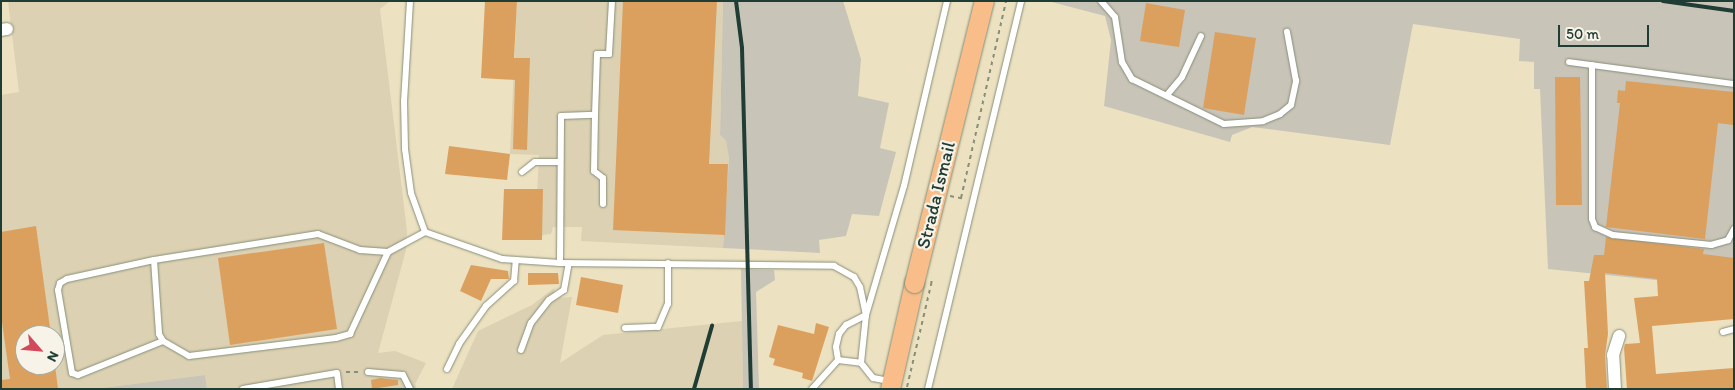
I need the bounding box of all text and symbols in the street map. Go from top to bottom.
scale bar [1560,15,1651,47]
text: 50 m [1566,25,1599,43]
street label: Strada Ismail [912,139,960,251]
north arrow [15,325,65,375]
text: N [43,349,63,365]

